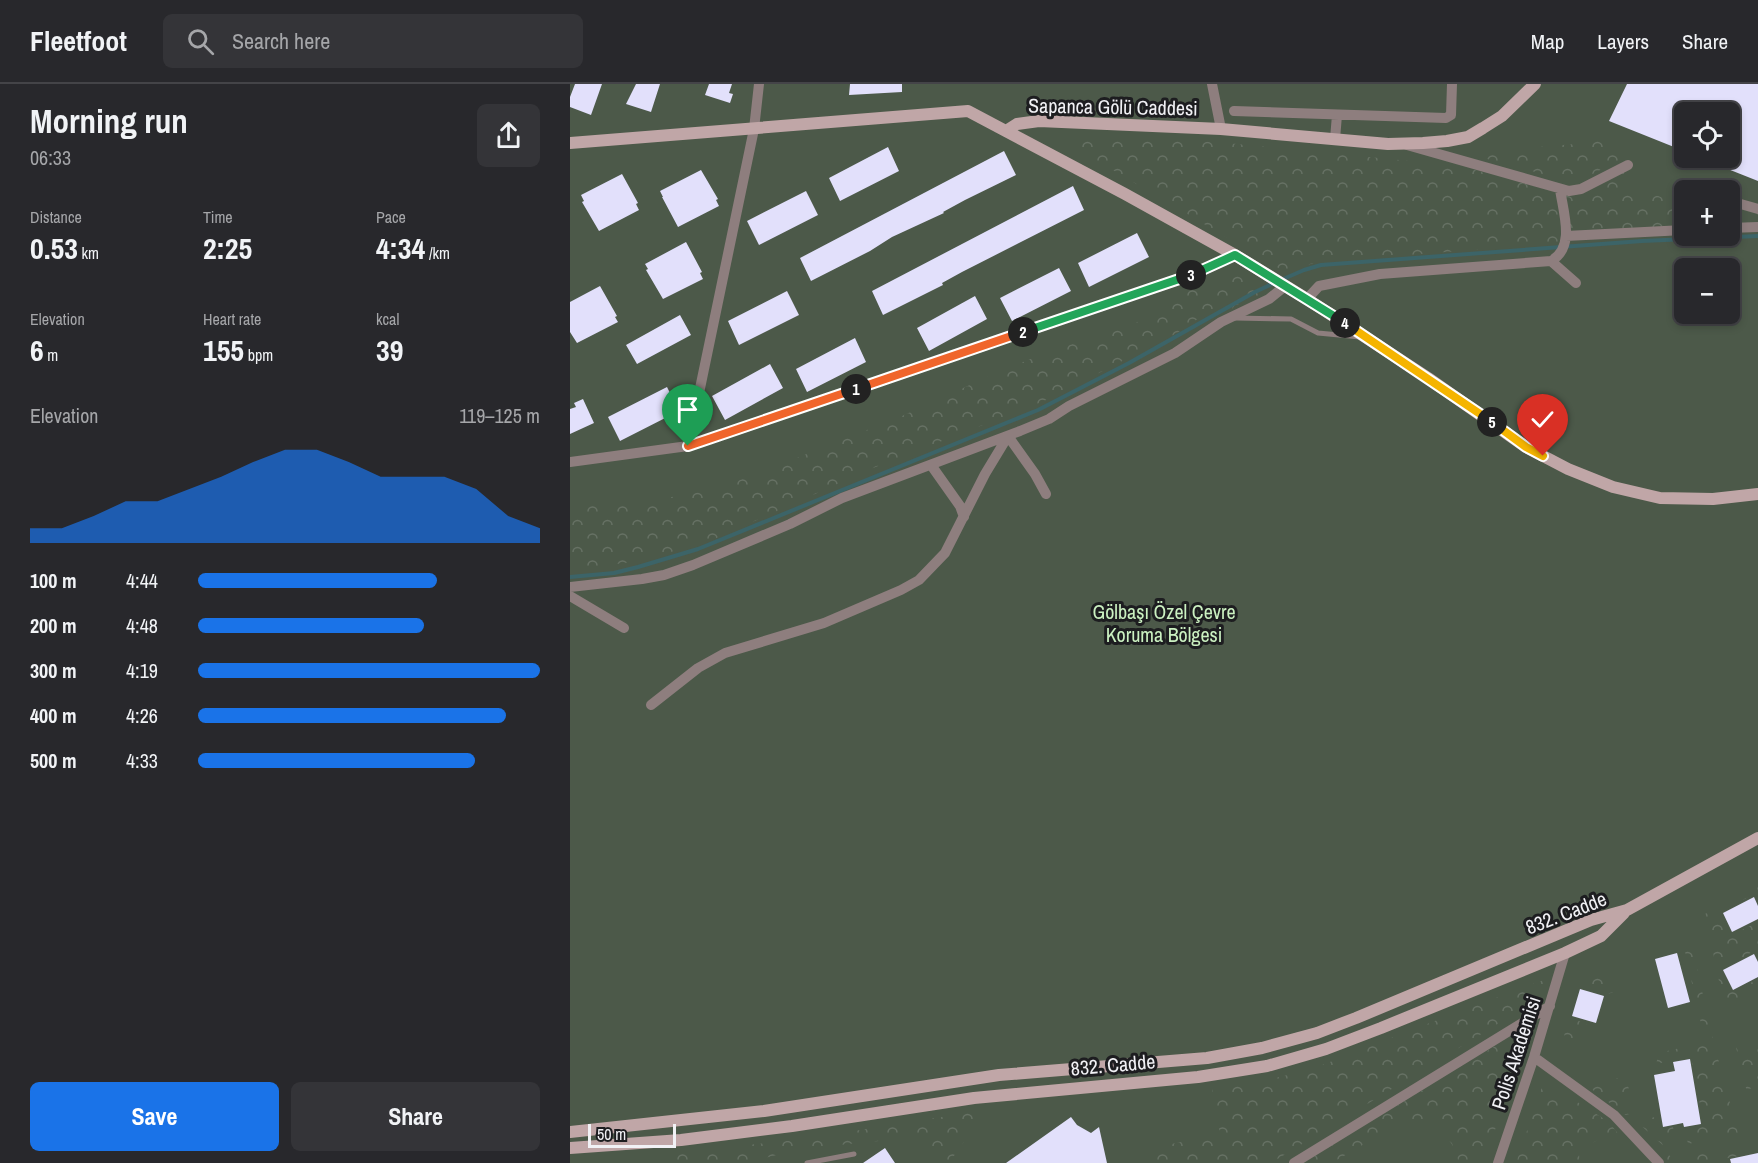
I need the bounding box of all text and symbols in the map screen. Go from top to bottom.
search box [163,14,583,68]
text: Fleetfoot [30,22,127,60]
icon: search [184,25,217,58]
text: Search here [232,26,330,56]
text: Map [1531,27,1564,56]
text: Layers [1597,27,1649,56]
text: Share [1682,27,1728,56]
street label: Sapanca Gölü Caddesi [1028,92,1198,121]
text: Morning run [30,99,188,143]
map controls [1674,102,1740,324]
button: locate [1674,102,1740,168]
button: share [477,104,540,167]
text: 06:33 [30,144,71,171]
button: + [1674,180,1740,246]
text: Distance [30,206,82,228]
text: Time [203,206,233,228]
text: Pace [376,206,406,228]
text: 0.53 [30,228,78,268]
text: 2:25 [203,228,252,268]
text: 4:34 [376,228,425,268]
text: km [78,242,99,264]
text: /km [425,242,450,264]
button: − [1674,258,1740,324]
pin: 3 [1176,260,1206,290]
text: 3 [1187,264,1195,286]
text: Elevation [30,308,85,330]
text: Heart rate [203,308,261,330]
text: kcal [376,308,399,330]
pin: 4 [1330,308,1360,338]
text: 4 [1341,312,1349,334]
pin: 2 [1008,317,1038,347]
text: 2 [1019,321,1027,343]
text: 6 [30,330,44,370]
text: 155 [203,330,244,370]
text: 39 [376,330,403,370]
text: m [44,344,58,366]
text: bpm [244,344,273,366]
pin: 1 [841,374,871,404]
text: 1 [852,378,860,400]
pin [662,384,713,446]
icon: arrive [671,393,704,426]
pin [1517,394,1568,456]
text: Elevation [30,402,98,429]
text: 119–125 m [459,402,540,429]
icon: check [1526,403,1559,436]
pin: 5 [1477,407,1507,437]
text: 5 [1488,411,1496,433]
text: 100 m [30,567,77,594]
text: 4:44 [126,567,158,594]
park label: Gölbaşı Özel Çevre Koruma Bölgesi [1092,598,1236,648]
text: 200 m [30,612,77,639]
text: 4:48 [126,612,158,639]
text: 300 m [30,657,77,684]
text: 4:19 [126,657,158,684]
text: 400 m [30,702,77,729]
text: 4:26 [126,702,158,729]
text: 500 m [30,747,77,774]
text: 4:33 [126,747,158,774]
street label: 832. Cadde [1521,885,1610,940]
street label: Polis Akademisi [1485,993,1547,1113]
street label: 832. Cadde [1070,1047,1156,1082]
button: Save [30,1082,279,1151]
button: Share [291,1082,540,1151]
scale bar [588,1121,676,1148]
text: 50 m [597,1123,626,1145]

